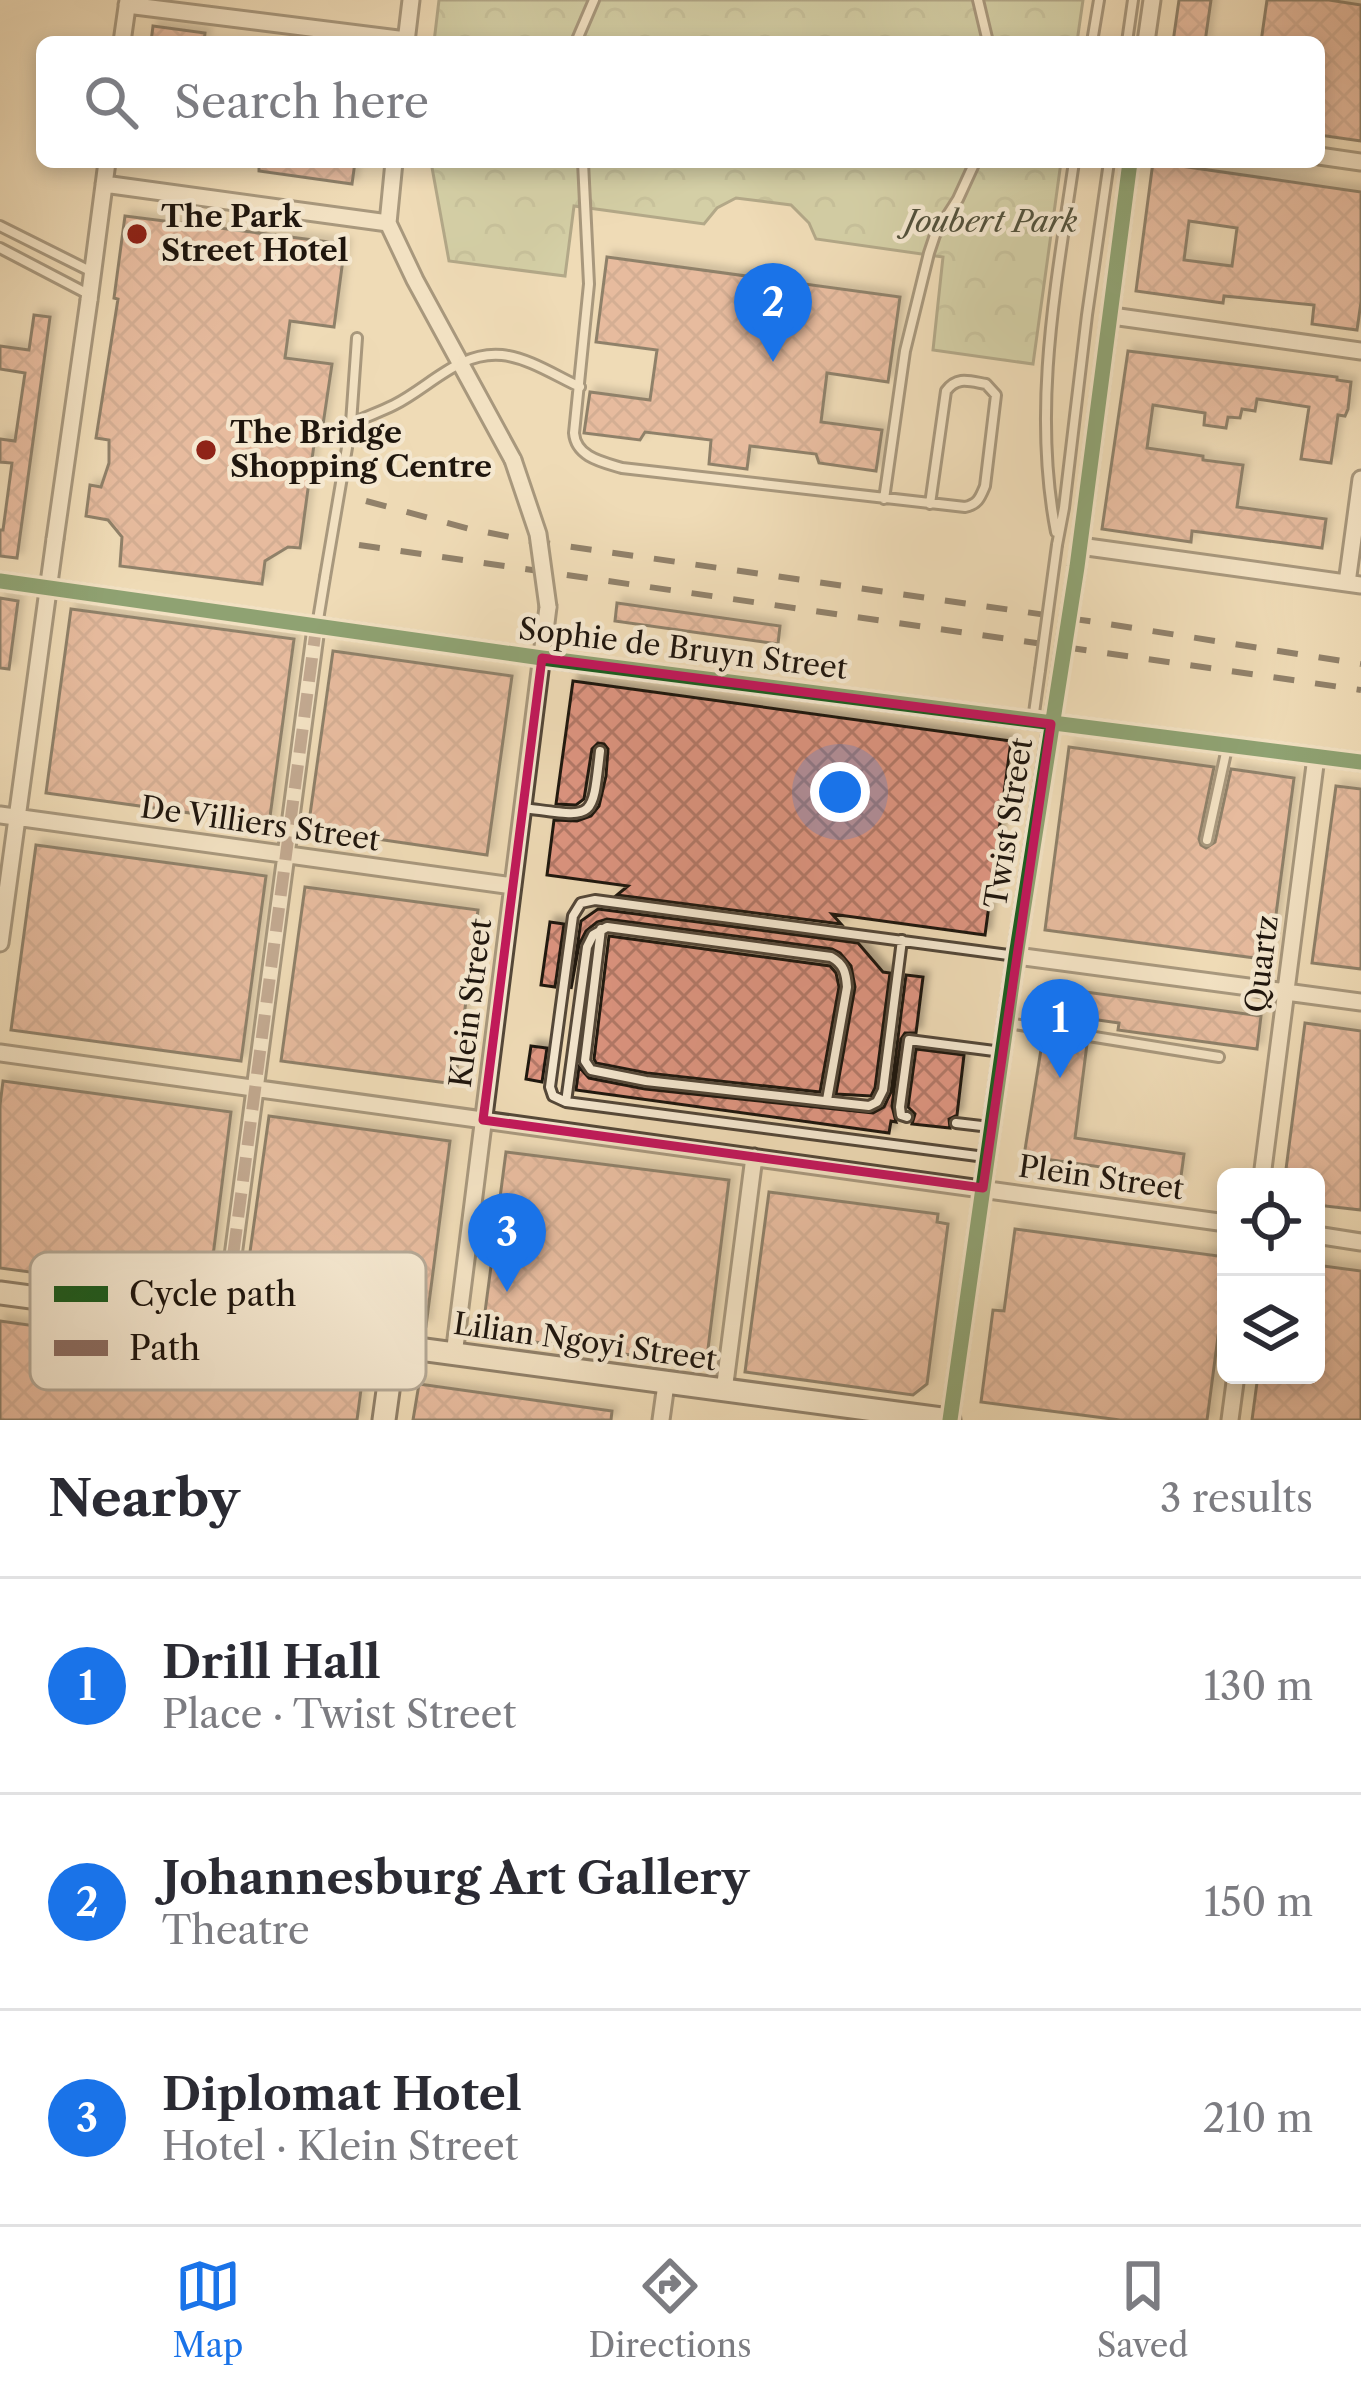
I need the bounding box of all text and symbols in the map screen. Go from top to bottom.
search box [36,36,1325,168]
icon: search [78,69,144,135]
text: Search here [174,74,429,130]
place label: The Park Street Hotel [161,198,348,269]
park label: Joubert Park [897,203,1078,240]
marker: The Park Street Hotel [124,221,150,247]
pin: 2 [734,263,812,362]
place label: The Bridge Shopping Centre [230,414,492,485]
marker: The Bridge Shopping Centre [193,437,219,463]
street label: Sophie de Bruyn Street [517,610,850,687]
street label: Twist Street [977,735,1040,911]
your location [810,762,870,822]
street label: De Villiers Street [138,788,382,859]
street label: Quartz [1237,913,1286,1015]
street label: Klein Street [442,916,499,1090]
pin: 1 [1021,979,1099,1078]
street label: Plein Street [1016,1148,1186,1207]
map controls [1217,1168,1325,1384]
button: locate [1217,1168,1325,1276]
pin: 3 [468,1193,546,1292]
legend [30,1252,426,1390]
text: Cycle path [129,1274,296,1315]
button: layers [1217,1276,1325,1384]
street label: Lilian Ngoyi Street [451,1305,720,1378]
text: Path [129,1328,200,1369]
text: Nearby [48,1467,240,1529]
text: 3 results [1160,1474,1313,1522]
text: Drill Hall [162,1634,381,1690]
text: 1 [78,1662,96,1710]
text: 130 m [1204,1662,1313,1710]
text: Place · Twist Street [162,1690,516,1738]
text: Johannesburg Art Gallery [162,1850,749,1906]
text: 2 [75,1878,99,1926]
text: 150 m [1204,1878,1313,1926]
text: Theatre [162,1906,310,1954]
text: Diplomat Hotel [162,2066,522,2122]
text: 3 [76,2094,98,2142]
text: 210 m [1203,2094,1313,2142]
text: Hotel · Klein Street [162,2122,518,2170]
tab: Map [173,2253,243,2366]
tab: Directions [589,2253,752,2366]
tab: Saved [1097,2253,1188,2366]

